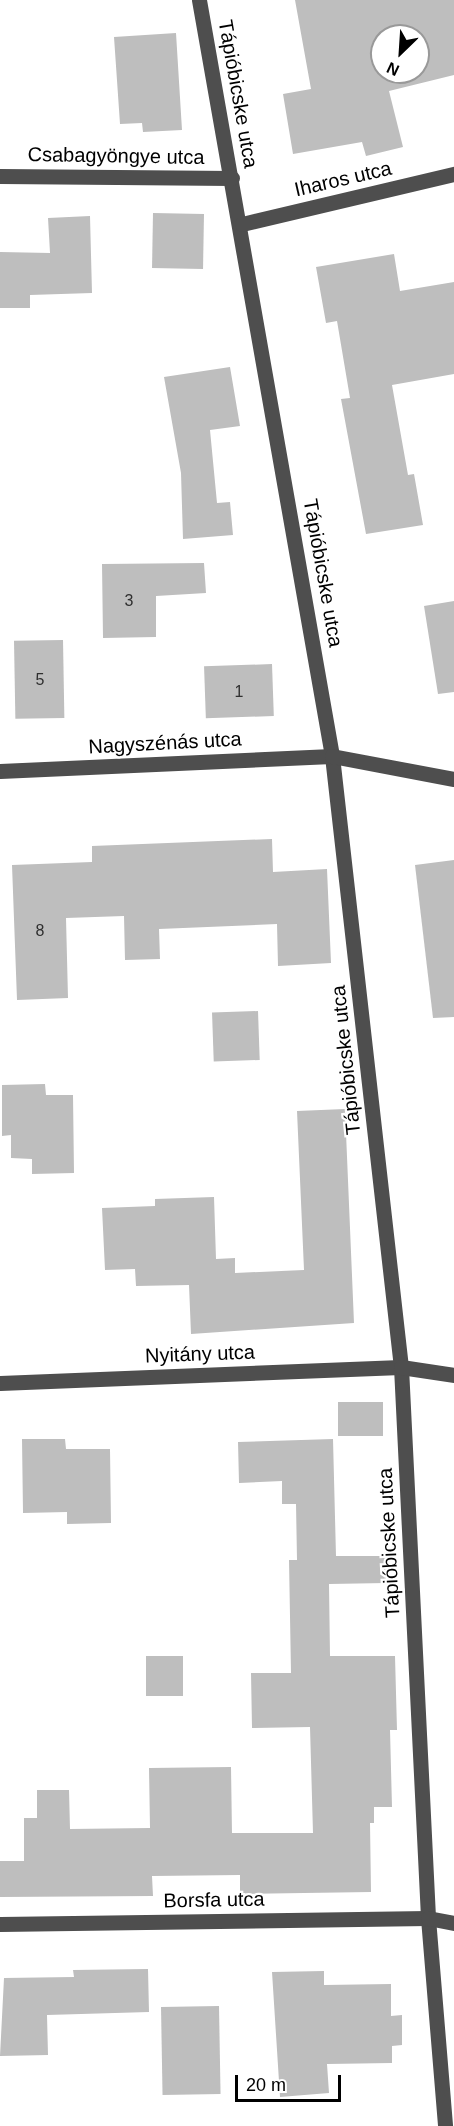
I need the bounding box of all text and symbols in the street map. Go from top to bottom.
street label: Tápióbicske utca [213,18,263,170]
north arrow [370,24,430,84]
text: N [384,59,402,79]
street label: Csabagyöngye utca [27,142,205,170]
street label: Iharos utca [292,156,394,202]
street label: Tápióbicske utca [298,497,348,649]
house number: 3 [125,591,133,611]
house number: 5 [36,670,44,690]
house number: 1 [235,682,243,702]
street label: Nagyszénás utca [88,727,242,759]
house number: 8 [36,921,44,941]
street label: Tápióbicske utca [326,984,366,1136]
street label: Nyitány utca [145,1340,255,1368]
street label: Tápióbicske utca [373,1467,405,1619]
street label: Borsfa utca [163,1887,265,1913]
scale bar [238,2063,344,2101]
text: 20 m [246,2075,286,2095]

